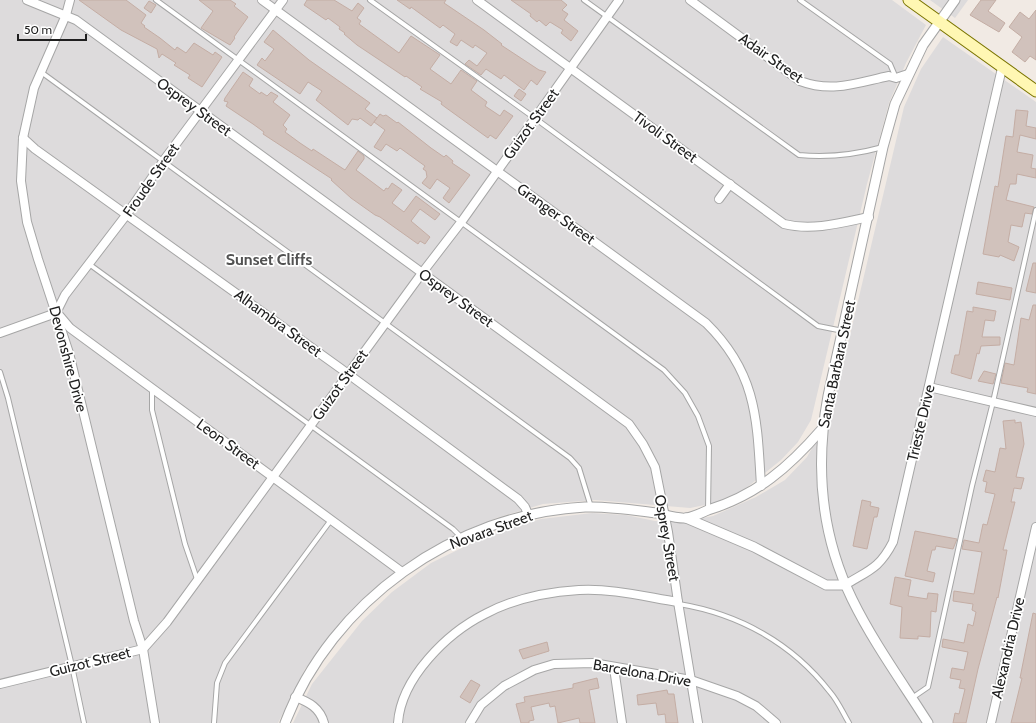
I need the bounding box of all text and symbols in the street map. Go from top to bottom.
scale bar [18,16,86,42]
text: 50 m [24,22,52,37]
street label: Adair Street [735,29,807,87]
street label: Osprey Street [153,74,235,140]
street label: Guizot Street [499,85,563,163]
street label: Tivoli Street [629,108,701,166]
street label: Froude Street [119,140,183,220]
street label: Granger Street [513,180,599,248]
district label: Sunset Cliffs [226,250,312,269]
street label: Osprey Street [415,265,497,331]
street label: Alhambra Street [231,285,325,361]
street label: Santa Barbara Street [815,299,859,429]
street label: Devonshire Drive [45,304,91,414]
street label: Guizot Street [308,346,372,424]
street label: Trieste Drive [903,383,939,463]
street label: Leon Street [193,415,263,473]
street label: Osprey Street [651,493,683,583]
street label: Novara Street [447,507,535,553]
street label: Alexandria Drive [988,595,1028,700]
street label: Guizot Street [48,643,132,681]
street label: Barcelona Drive [591,656,693,691]

